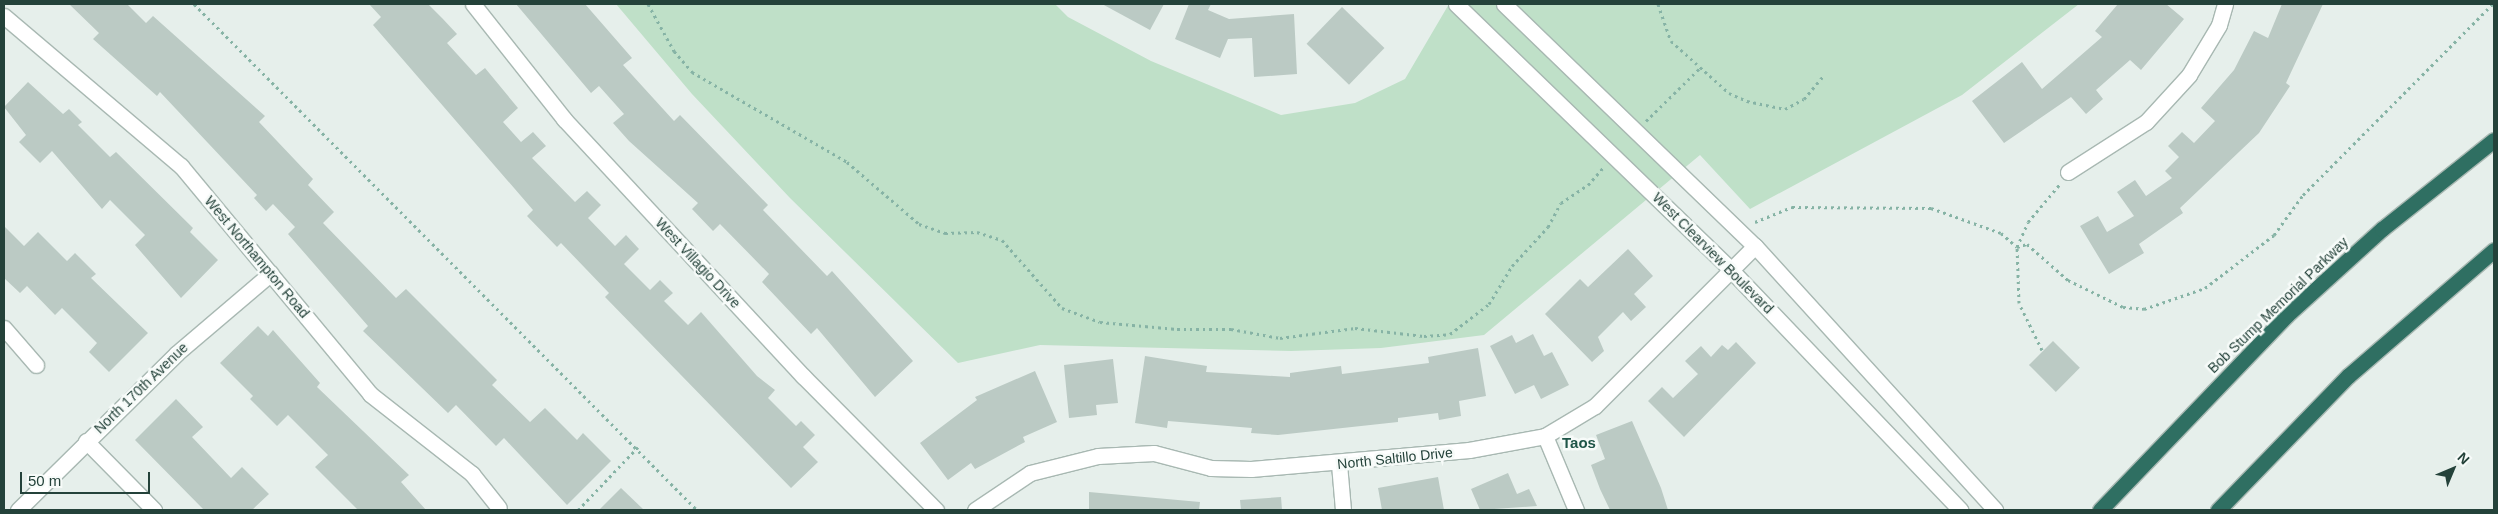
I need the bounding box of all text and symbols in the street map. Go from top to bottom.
street label: West Clearview Boulevard [1649,189,1777,317]
street label: West Northampton Road [201,193,313,321]
street label: West Villagio Drive [652,214,744,312]
street label: Bob Stump Memorial Parkway [2204,234,2352,376]
street label: North 170th Avenue [90,339,192,437]
district label: Taos [1562,434,1596,452]
street label: North Saltillo Drive [1336,444,1454,472]
north arrow [2428,444,2478,494]
text: N [2454,449,2473,468]
scale bar [22,462,152,494]
text: 50 m [28,472,61,489]

